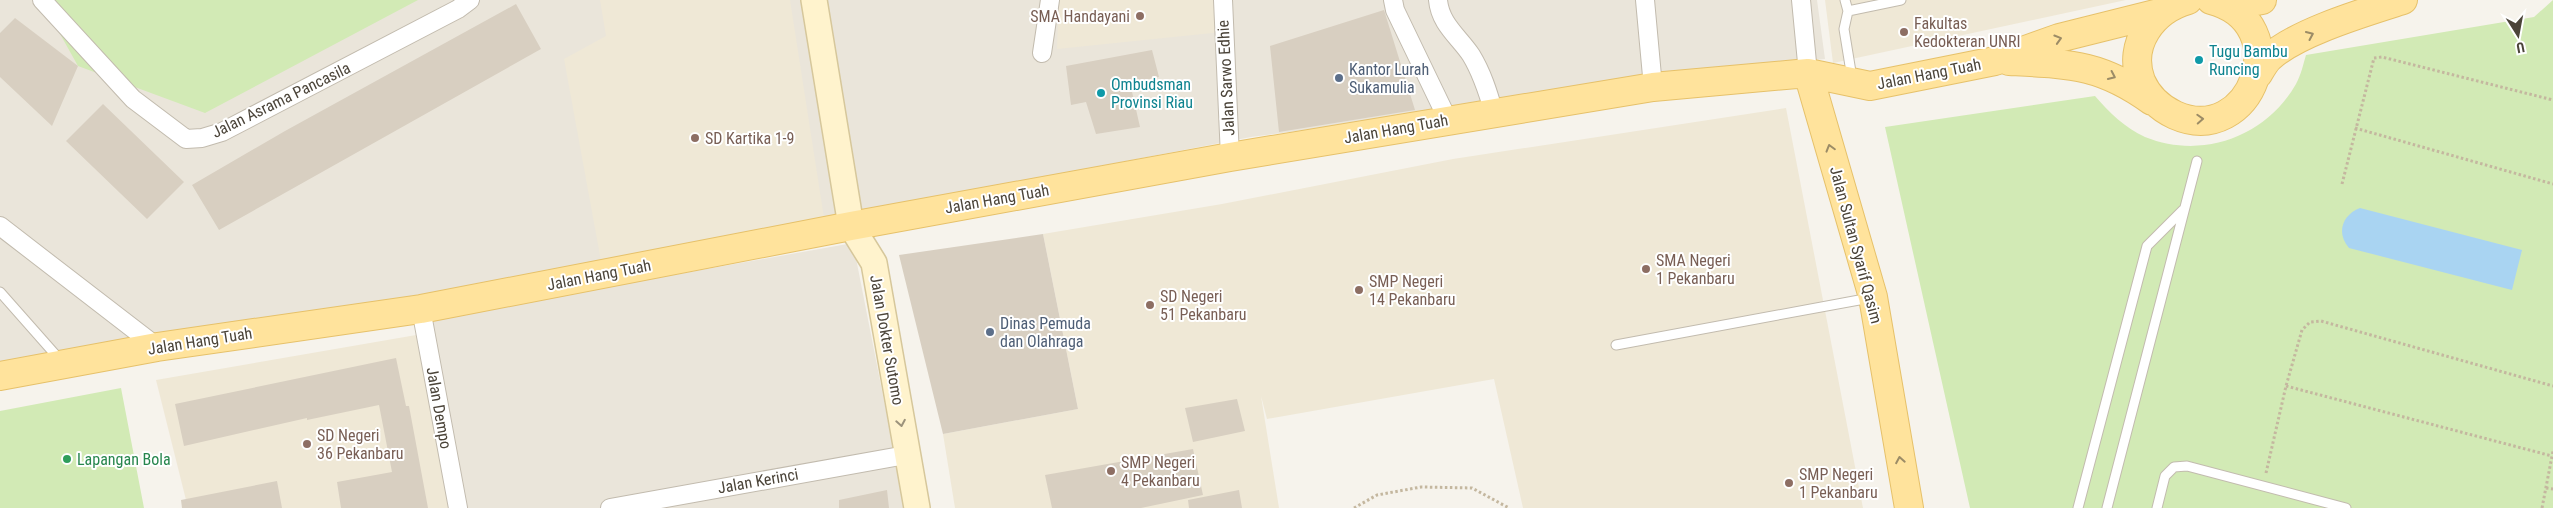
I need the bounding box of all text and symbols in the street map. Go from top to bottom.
place label: SMA Handayani [1030,7,1130,26]
marker: SMA Handayani [1134,10,1146,22]
north arrow [2493,10,2543,60]
place label: Fakultas Kedokteran UNRI [1914,14,2020,51]
street label: Jalan Sarwo Edhie [1213,20,1239,136]
marker: Fakultas Kedokteran UNRI [1898,26,1910,38]
one-way arrow [2305,31,2314,41]
one-way arrow [2053,35,2061,45]
text: U [2515,39,2526,56]
place label: Tugu Bambu Runcing [2209,42,2288,79]
marker: Tugu Bambu Runcing [2193,54,2205,66]
street label: Jalan Hang Tuah [1875,55,1983,93]
street label: Jalan Asrama Pancasila [209,58,353,142]
place label: Kantor Lurah Sukamulia [1349,60,1429,97]
one-way arrow [2107,70,2116,81]
marker: Kantor Lurah Sukamulia [1333,72,1345,84]
place label: Ombudsman Provinsi Riau [1111,75,1193,112]
marker: Ombudsman Provinsi Riau [1095,87,1107,99]
street label: Jalan Hang Tuah [1342,110,1450,148]
one-way arrow [2196,114,2204,125]
place label: SD Kartika 1-9 [705,129,794,148]
marker: SD Kartika 1-9 [689,132,701,144]
one-way arrow [1825,145,1835,153]
street label: Jalan Sultan Syarif Qasim [1826,164,1886,326]
street label: Jalan Hang Tuah [943,180,1051,218]
place label: SMA Negeri 1 Pekanbaru [1656,251,1735,288]
street label: Jalan Hang Tuah [545,256,653,294]
marker: SMA Negeri 1 Pekanbaru [1640,263,1652,275]
place label: SMP Negeri 14 Pekanbaru [1369,272,1456,309]
street label: Jalan Dokter Sutomo [866,273,908,407]
marker: SMP Negeri 14 Pekanbaru [1353,284,1365,296]
place label: SD Negeri 51 Pekanbaru [1160,287,1247,324]
marker: SD Negeri 51 Pekanbaru [1144,299,1156,311]
place label: Dinas Pemuda dan Olahraga [1000,314,1091,351]
street label: Jalan Hang Tuah [146,323,254,359]
marker: Dinas Pemuda dan Olahraga [984,326,996,338]
street label: Jalan Dempo [422,366,456,450]
one-way arrow [895,420,906,428]
place label: SD Negeri 36 Pekanbaru [317,426,404,463]
marker: SD Negeri 36 Pekanbaru [301,438,313,450]
place label: Lapangan Bola [77,450,171,469]
marker: Lapangan Bola [61,453,73,465]
place label: SMP Negeri 4 Pekanbaru [1121,453,1200,490]
one-way arrow [1896,456,1906,464]
street label: Jalan Kerinci [716,465,800,497]
marker: SMP Negeri 4 Pekanbaru [1105,465,1117,477]
place label: SMP Negeri 1 Pekanbaru [1799,465,1878,502]
marker: SMP Negeri 1 Pekanbaru [1783,477,1795,489]

